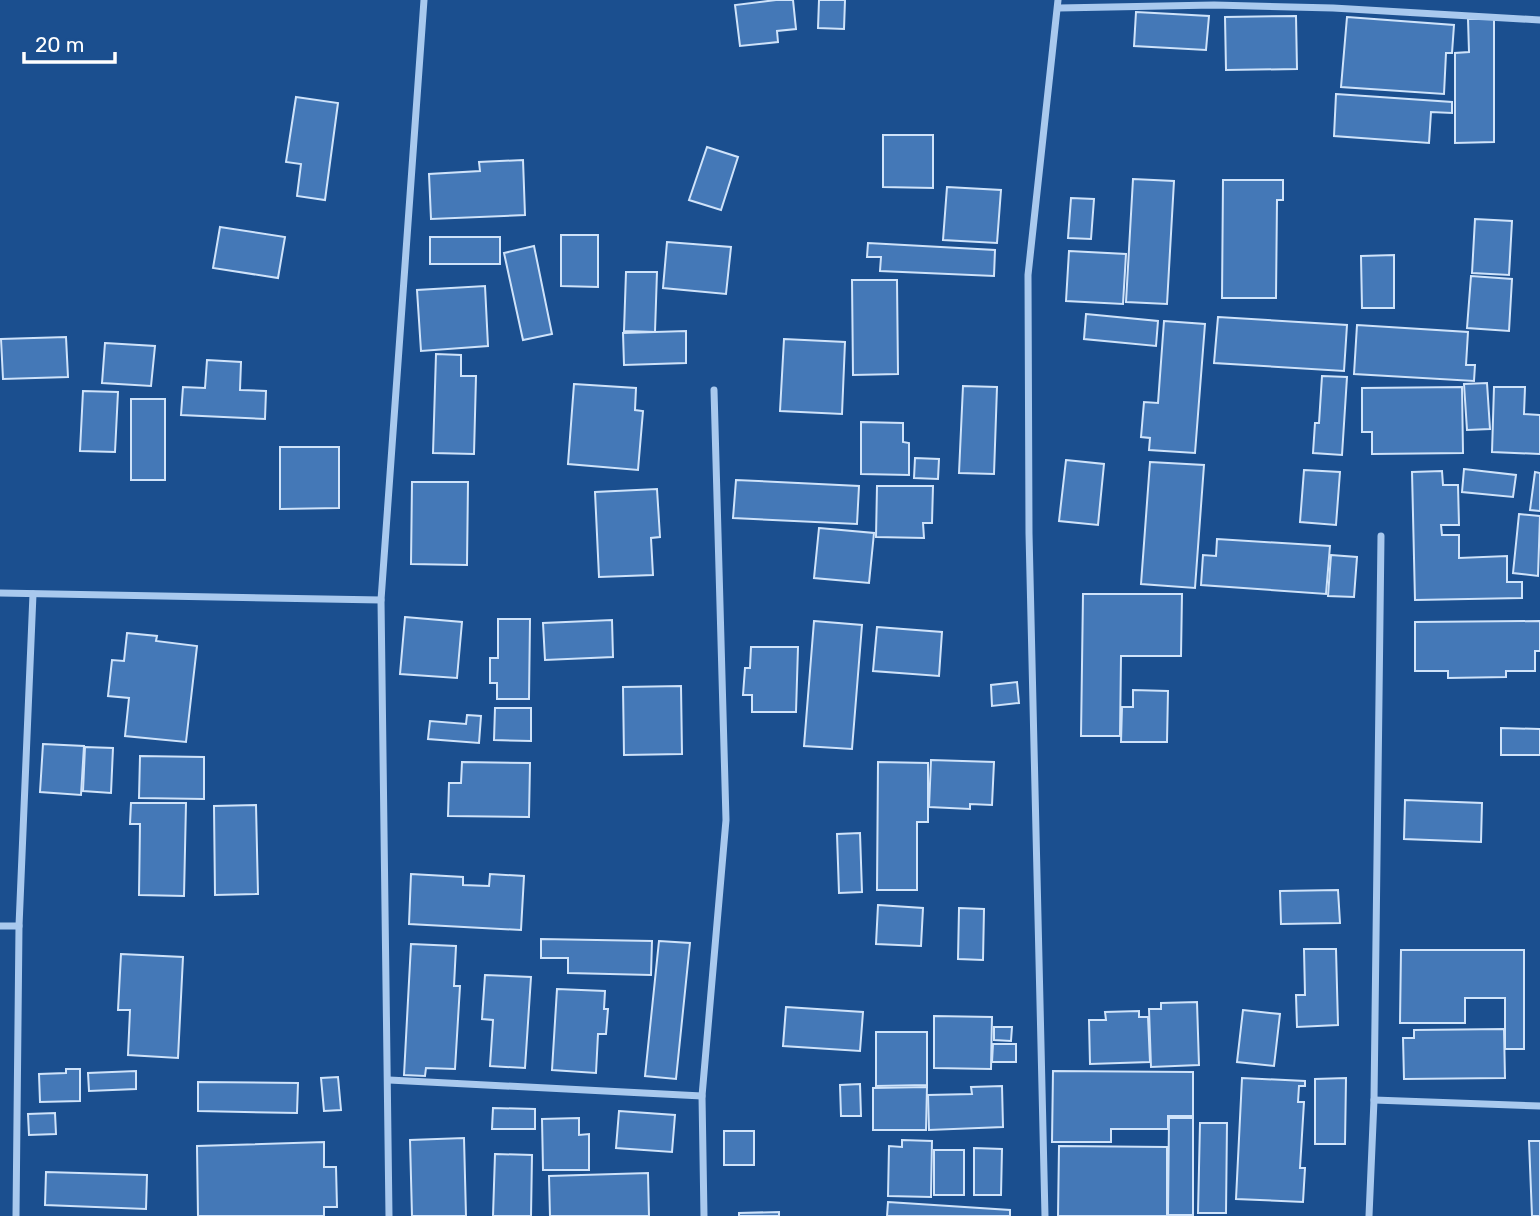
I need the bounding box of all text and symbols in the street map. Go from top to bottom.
scale bar [24,21,116,65]
text: 20 m [35,32,84,57]

